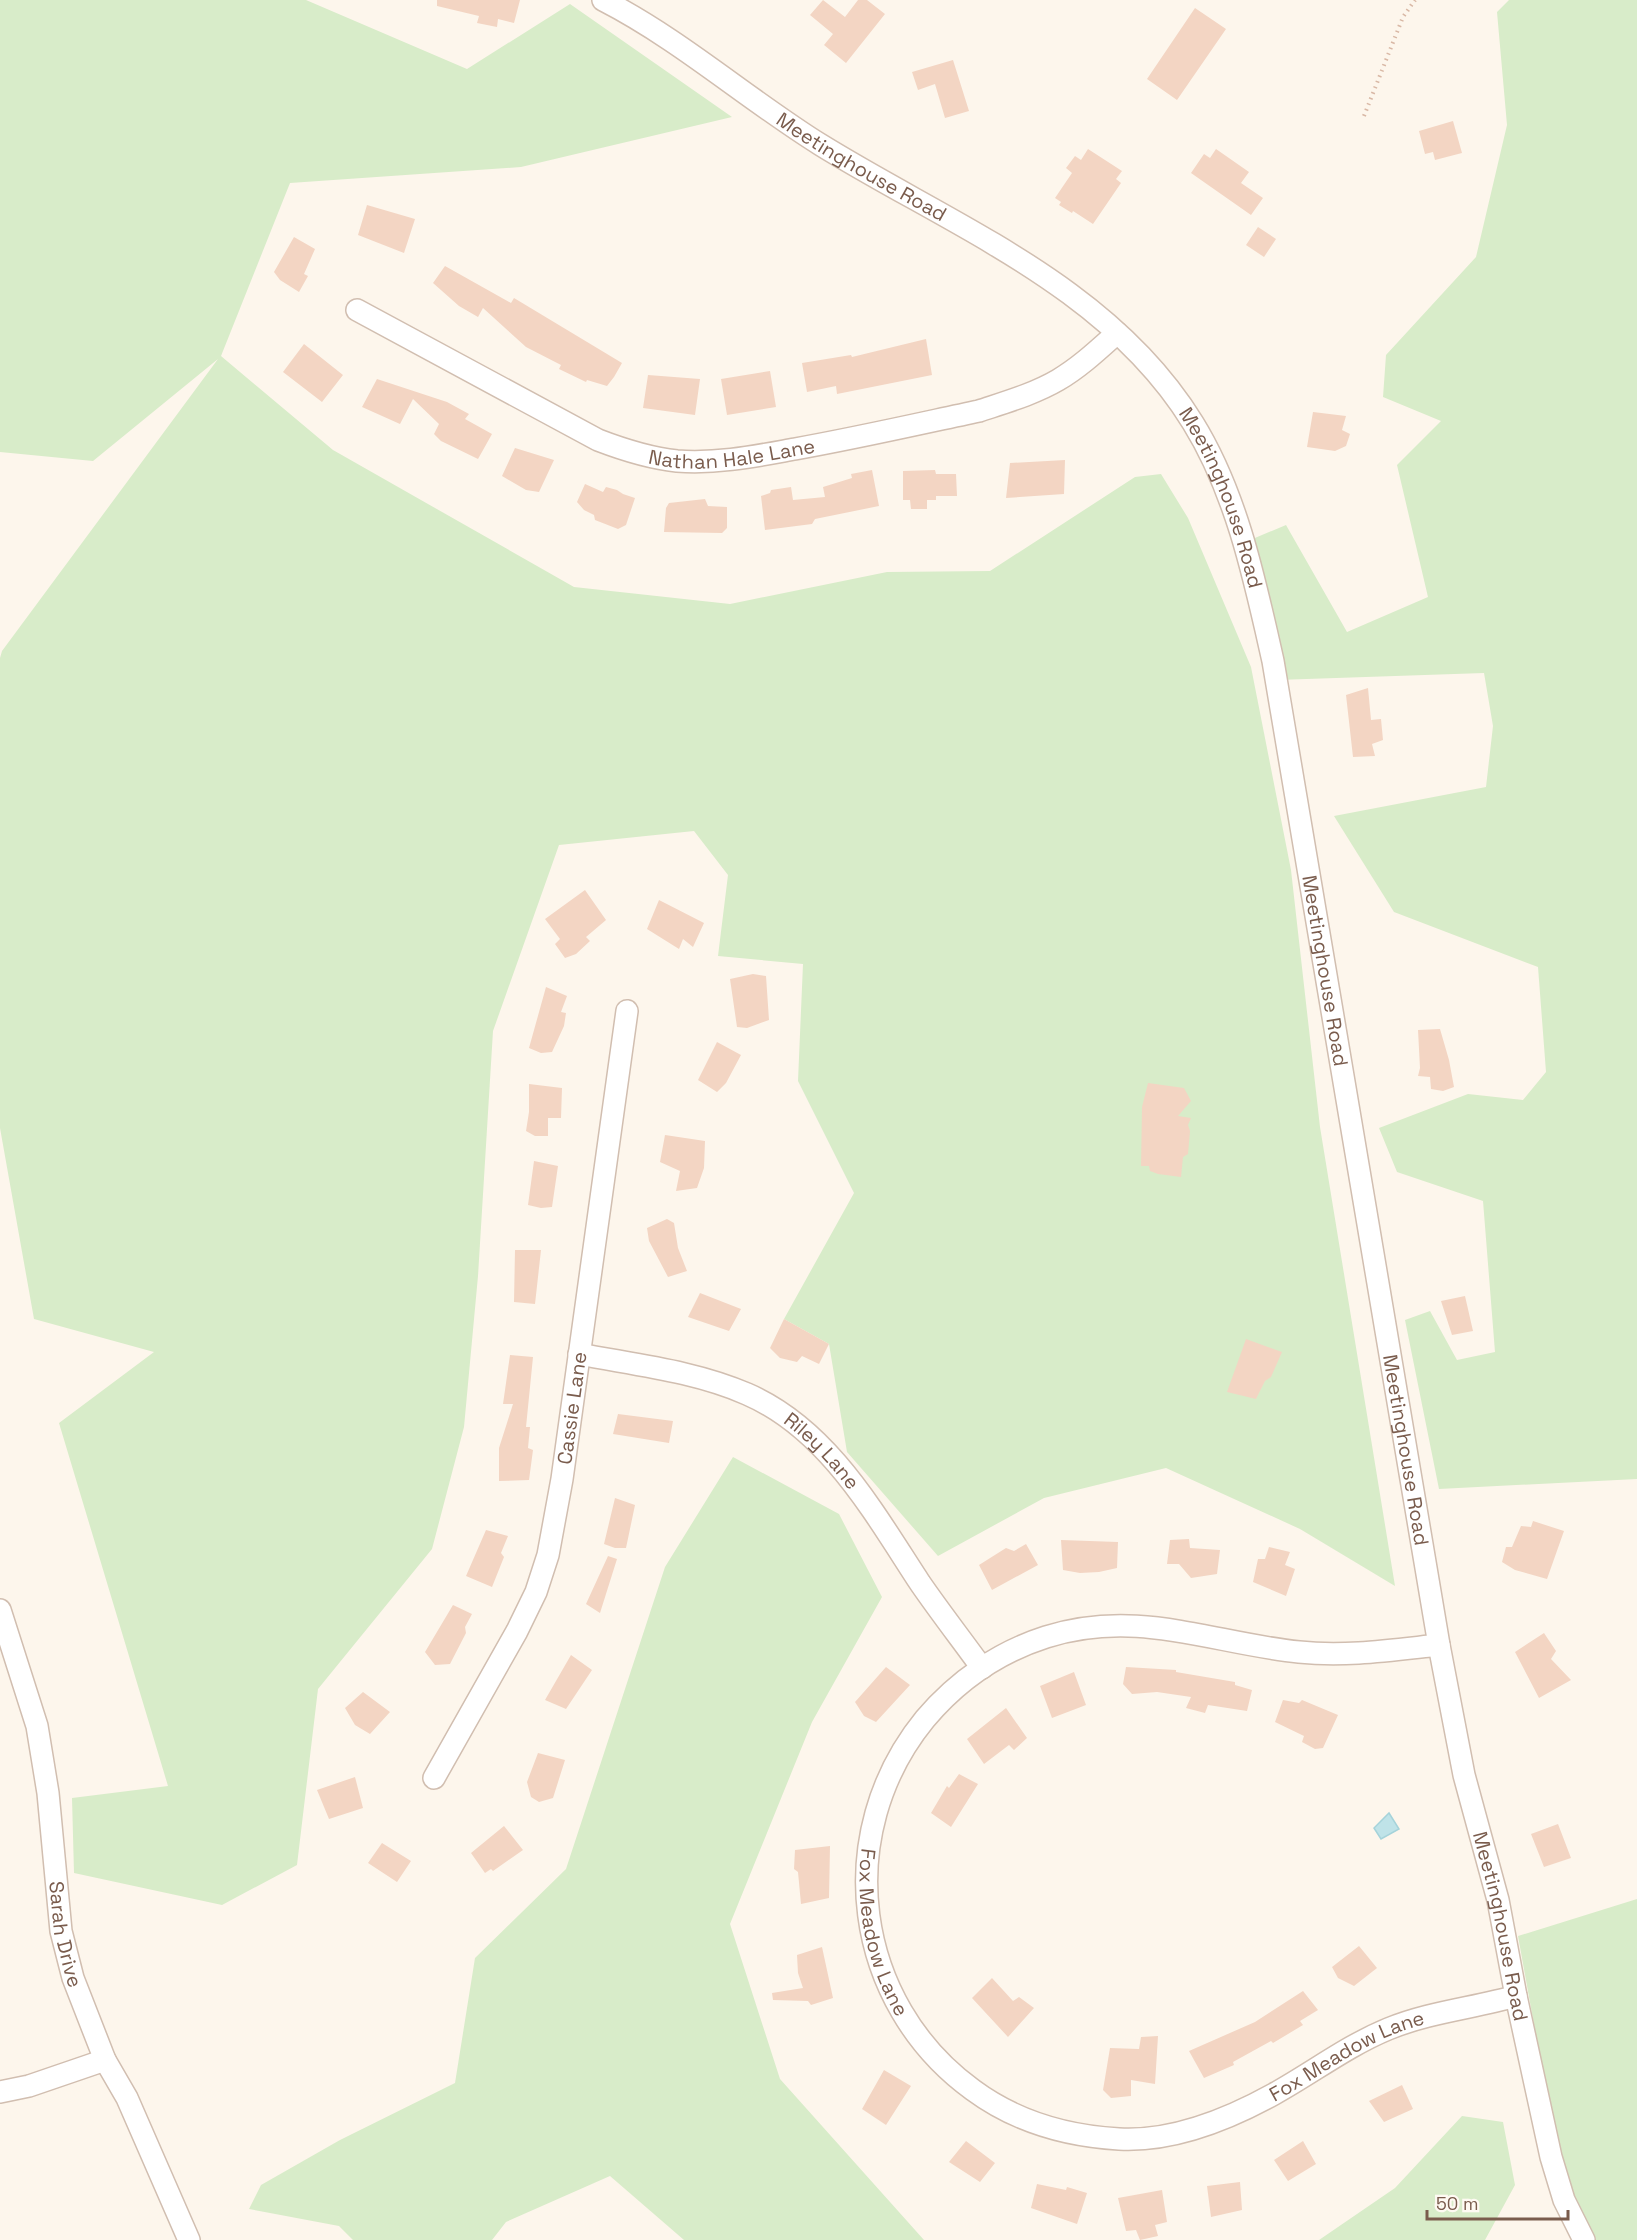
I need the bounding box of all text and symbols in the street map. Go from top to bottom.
street label: Meetinghouse Road [771,106,951,227]
street label: Meetinghouse Road [1173,402,1269,591]
street label: Nathan Hale Lane [646,433,817,475]
street label: Meetinghouse Road [1296,873,1354,1068]
street label: Cassie Lane [551,1350,593,1466]
street label: Meetinghouse Road [1377,1352,1435,1547]
street label: Riley Lane [779,1406,866,1494]
street label: Meetinghouse Road [1467,1829,1534,2023]
street label: Fox Meadow Lane [854,1847,915,2021]
street label: Sarah Drive [43,1880,88,1991]
street label: Fox Meadow Lane [1264,2005,1427,2107]
scale bar [1427,2183,1568,2221]
text: 50 m [1436,2192,1478,2215]

